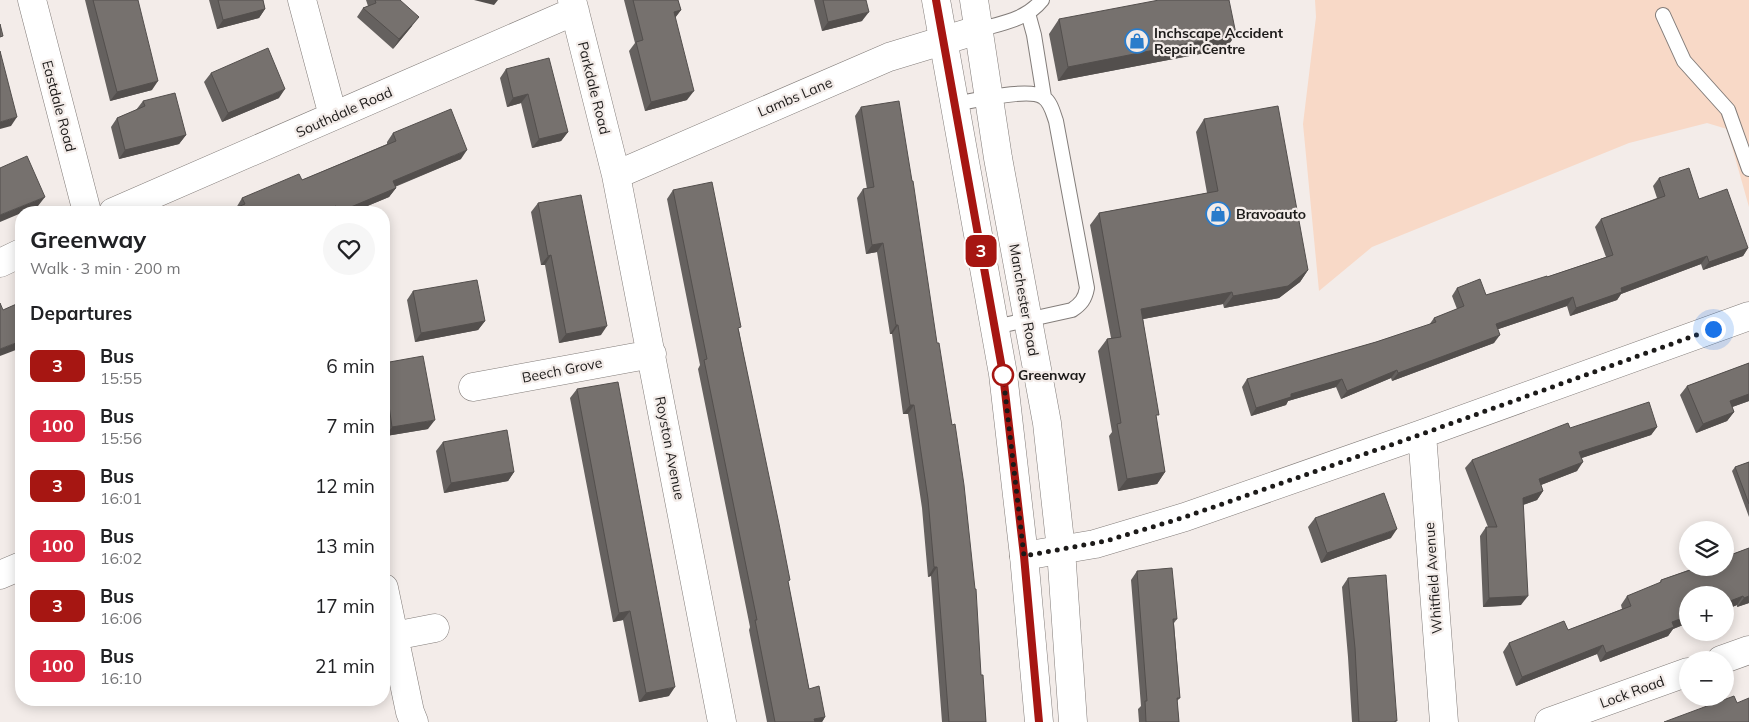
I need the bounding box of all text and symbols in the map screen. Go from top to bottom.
place label: Inchscape Accident Repair Centre [1154,24,1284,58]
shop icon: Inchscape Accident Repair Centre [1124,28,1150,54]
street label: Parkdale Road [574,40,614,136]
street label: Eastdale Road [38,58,80,154]
street label: Lambs Lane [755,73,835,121]
street label: Southdale Road [293,83,395,141]
shop icon: Bravoauto [1205,201,1231,227]
place label: Bravoauto [1236,205,1306,223]
button: heart [323,223,375,275]
text: Greenway [30,224,146,254]
line badge: 3 [965,235,997,267]
text: 3 [976,239,986,262]
street label: Manchester Road [1005,242,1043,358]
text: Walk · 3 min · 200 m [30,258,181,278]
text: Departures [30,301,132,325]
your location [1701,317,1726,342]
text: Bus [100,344,134,368]
street label: Beech Grove [520,353,604,387]
text: 3 [52,354,63,377]
text: 6 min [326,354,375,378]
marker: Greenway [992,364,1014,386]
place label: Greenway [1018,366,1086,384]
text: 15:55 [100,368,142,388]
street label: Royston Avenue [651,395,689,501]
text: Bus [100,404,134,428]
text: 100 [41,414,74,437]
text: 7 min [326,414,375,438]
text: 15:56 [100,428,142,448]
text: Bus [100,464,134,488]
text: 3 [52,474,63,497]
text: 12 min [315,474,375,498]
text: 16:01 [100,488,142,508]
map controls [1679,521,1734,706]
button: layers [1679,521,1734,576]
street label: Whitfield Avenue [1420,522,1446,634]
text: Bus [100,524,134,548]
text: 100 [41,534,74,557]
text: 13 min [315,534,375,558]
text: 16:02 [100,548,142,568]
text: Bus [100,584,134,608]
button: + [1679,586,1734,641]
text: 3 [52,594,63,617]
text: 17 min [315,594,375,618]
text: 16:06 [100,608,142,628]
text: Bus [100,644,134,668]
button: − [1679,651,1734,706]
text: 100 [41,654,74,677]
text: 21 min [315,654,375,678]
text: 16:10 [100,668,142,688]
street label: Lock Road [1597,672,1667,712]

